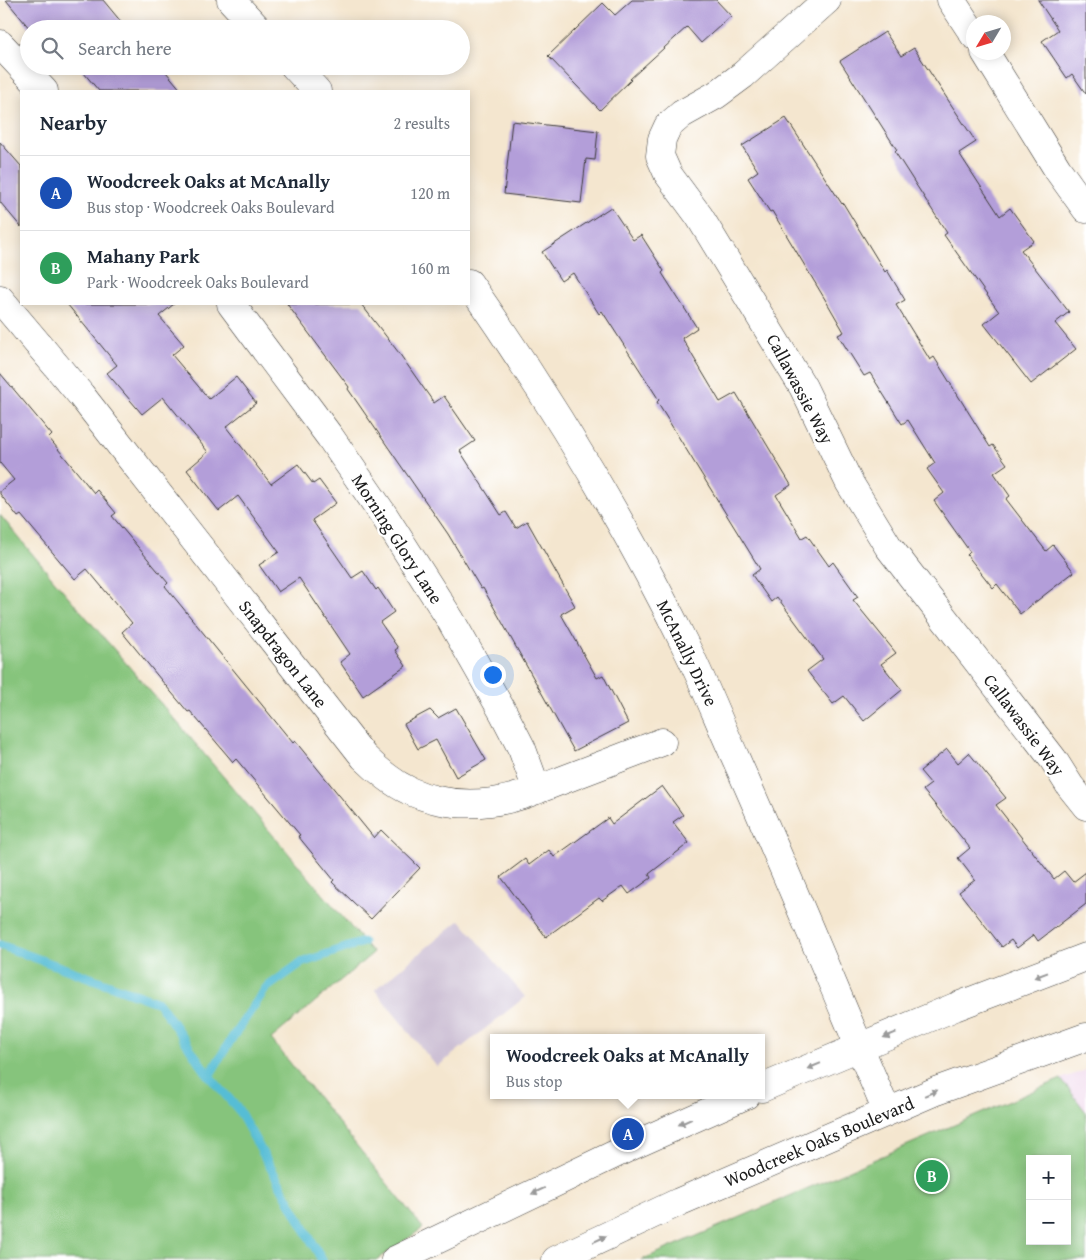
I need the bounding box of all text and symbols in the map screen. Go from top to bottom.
north arrow [966,15,1011,60]
search box [20,20,470,75]
icon: search [38,34,66,62]
text: Search here [78,34,172,62]
text: Nearby [40,107,107,138]
text: 2 results [393,111,450,135]
text: Woodcreek Oaks at McAnally [87,167,330,195]
text: A [51,181,61,205]
text: 120 m [410,181,450,205]
text: Bus stop · Woodcreek Oaks Boulevard [87,195,334,219]
text: Mahany Park [87,242,200,270]
text: B [51,256,61,280]
text: 160 m [410,256,450,280]
text: Park · Woodcreek Oaks Boulevard [87,270,309,294]
street label: Callawassie Way [760,329,841,449]
street label: Morning Glory Lane [345,468,450,609]
street label: Snapdragon Lane [233,594,334,713]
street label: McAnally Drive [650,595,725,711]
your location [480,662,506,688]
street label: Callawassie Way [977,668,1072,781]
one-way arrow [1033,971,1048,979]
one-way arrow [882,1031,897,1039]
popup [490,1034,765,1099]
text: Woodcreek Oaks at McAnally [506,1041,749,1069]
one-way arrow [807,1062,821,1070]
text: Bus stop [506,1069,562,1093]
street label: Woodcreek Oaks Boulevard [720,1089,918,1194]
one-way arrow [924,1089,939,1097]
pin: A [612,1115,644,1153]
one-way arrow [678,1119,692,1127]
map controls [1026,1155,1071,1245]
button: + [1026,1155,1071,1200]
pin: B [916,1157,948,1195]
one-way arrow [531,1187,545,1195]
button: − [1026,1200,1071,1245]
one-way arrow [593,1235,607,1243]

